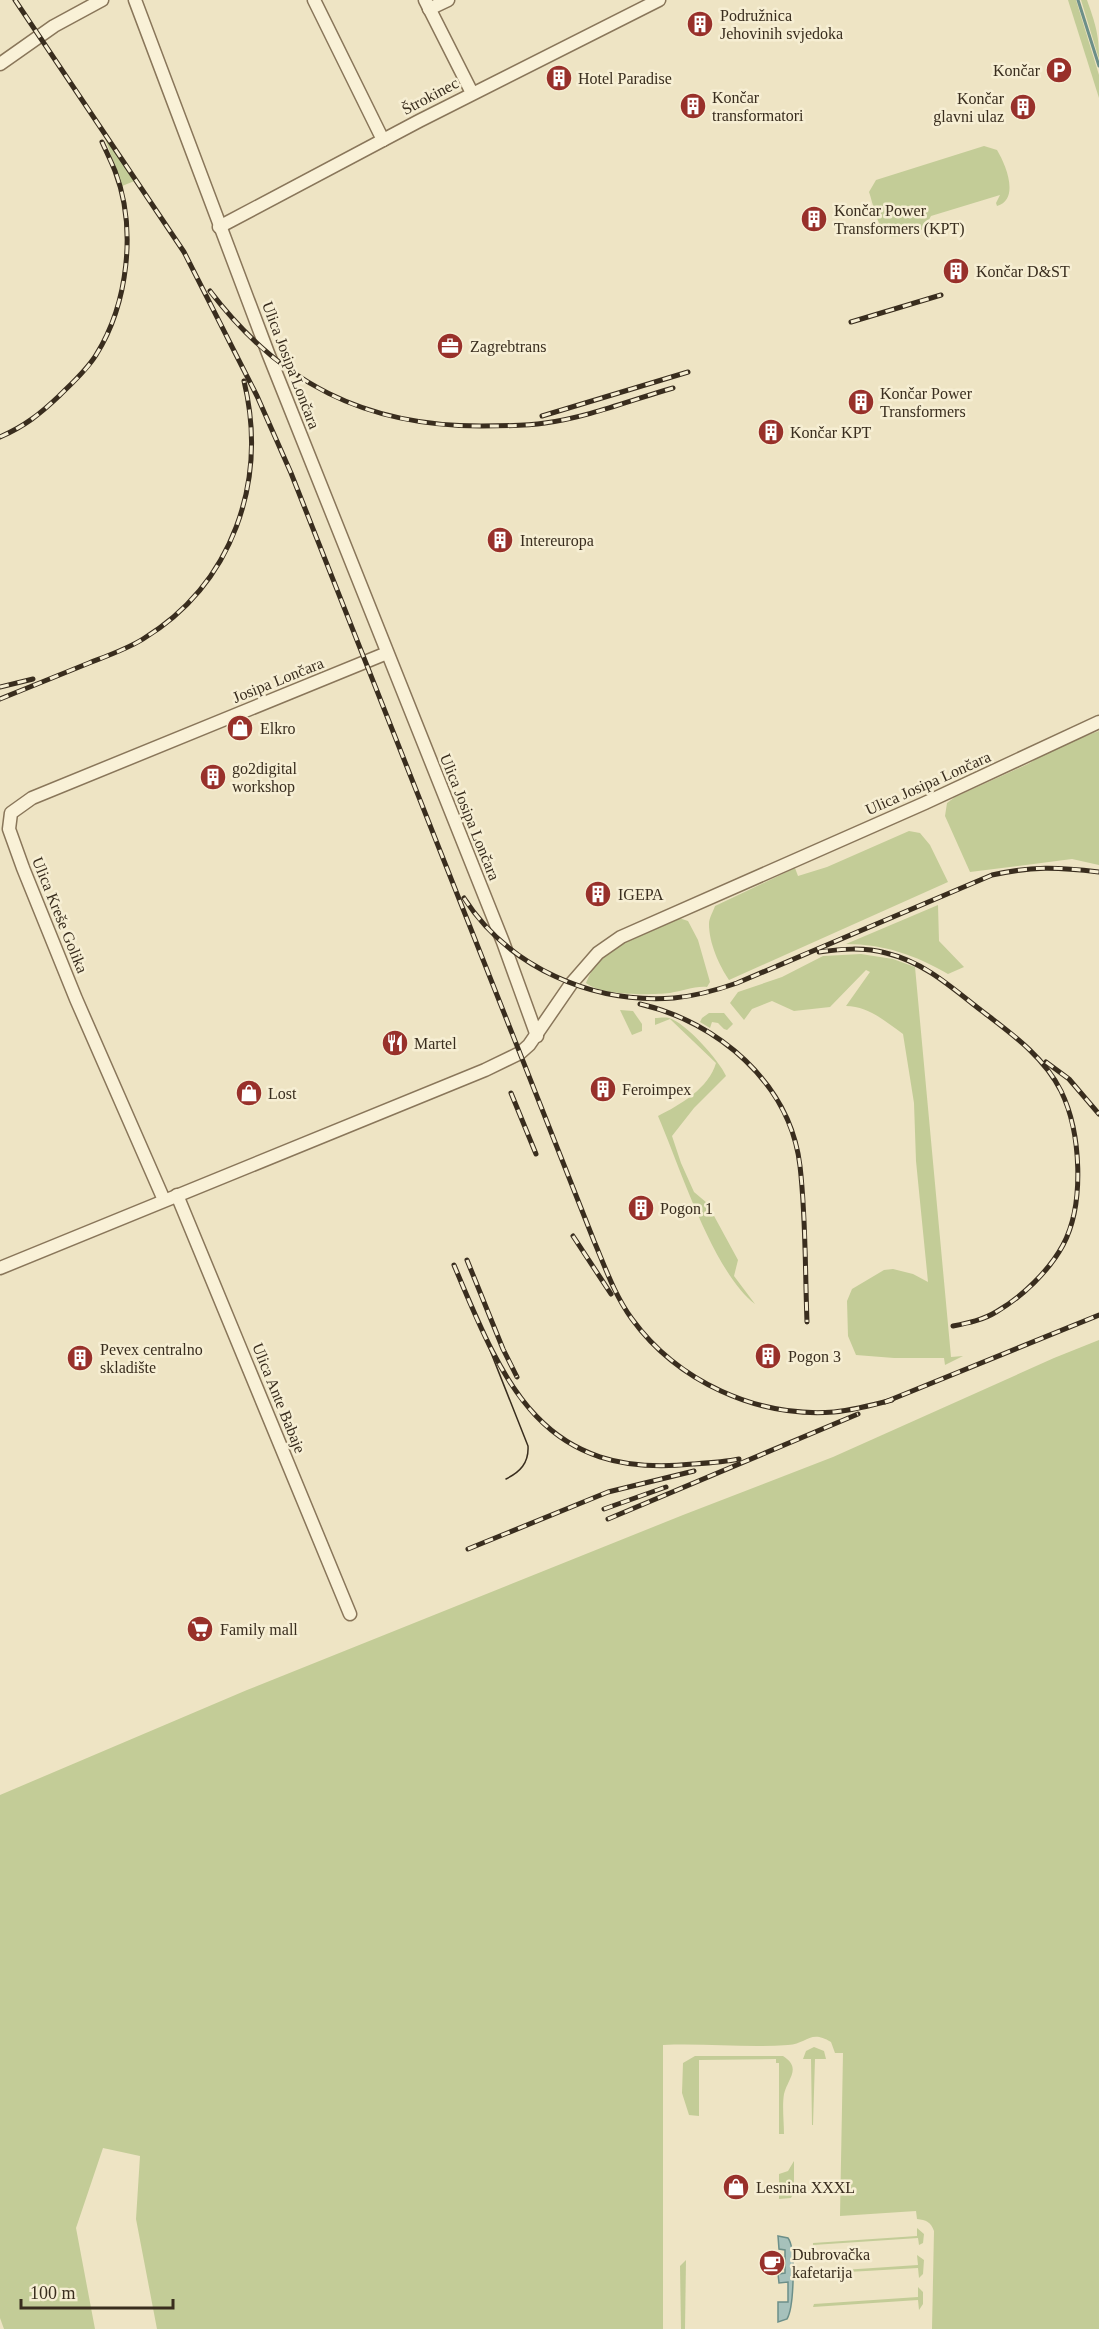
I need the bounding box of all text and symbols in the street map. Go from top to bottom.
place label: Podružnica Jehovinih svjedoka [720,7,843,43]
building icon: Podružnica Jehovinih svjedoka [685,9,715,39]
parking icon: Končar [1044,55,1074,85]
place label: Končar [993,62,1041,79]
building icon: Hotel Paradise [544,63,574,93]
place label: Hotel Paradise [578,70,672,87]
street label: Štrokinec [398,73,461,118]
place label: Končar transformatori [712,89,804,124]
place label: Končar glavni ulaz [933,90,1005,126]
building icon: Končar transformatori [678,91,708,121]
building icon: Končar glavni ulaz [1008,92,1038,122]
place label: Končar Power Transformers (KPT) [834,202,965,238]
building icon: Končar Power Transformers (KPT) [799,204,829,234]
building icon: Končar D&ST [941,256,971,286]
place label: Končar D&ST [976,263,1070,280]
street label: Ulica Josipa Lončara [258,299,323,431]
office icon: Zagrebtrans [435,331,465,361]
place label: Zagrebtrans [470,338,546,356]
place label: Končar Power Transformers [880,385,973,420]
building icon: Končar Power Transformers [846,387,876,417]
building icon: Končar KPT [756,417,786,447]
place label: Končar KPT [790,424,872,441]
building icon: Intereuropa [485,525,515,555]
place label: Intereuropa [520,532,594,550]
street label: Josipa Lončara [230,654,326,707]
shop icon: Elkro [225,713,255,743]
place label: Elkro [260,720,296,737]
street label: Ulica Josipa Lončara [863,748,994,819]
street label: Ulica Josipa Lončara [436,751,503,883]
place label: go2digital workshop [232,760,297,796]
building icon: go2digital workshop [198,762,228,792]
street label: Ulica Kreše Golika [29,855,91,975]
building icon: IGEPA [583,879,613,909]
place label: IGEPA [618,886,664,903]
restaurant icon: Martel [380,1028,410,1058]
place label: Martel [414,1035,457,1052]
building icon: Feroimpex [588,1074,618,1104]
shop icon: Lost [234,1078,264,1108]
place label: Feroimpex [622,1081,691,1099]
place label: Lost [268,1085,297,1102]
building icon: Pogon 1 [626,1193,656,1223]
place label: Pogon 1 [660,1200,713,1218]
street label: Ulica Ante Babaje [248,1340,309,1456]
place label: Pevex centralno skladište [100,1341,203,1376]
building icon: Pogon 3 [753,1341,783,1371]
building icon: Pevex centralno skladište [65,1343,95,1373]
place label: Pogon 3 [788,1348,841,1366]
supermarket icon: Family mall [185,1614,215,1644]
place label: Family mall [220,1621,298,1639]
shop icon: Lesnina XXXL [721,2172,751,2202]
place label: Lesnina XXXL [756,2179,855,2196]
place label: Dubrovačka kafetarija [792,2246,870,2282]
cafe icon: Dubrovačka kafetarija [757,2248,787,2278]
scale bar [21,2272,172,2310]
text: 100 m [30,2283,76,2303]

